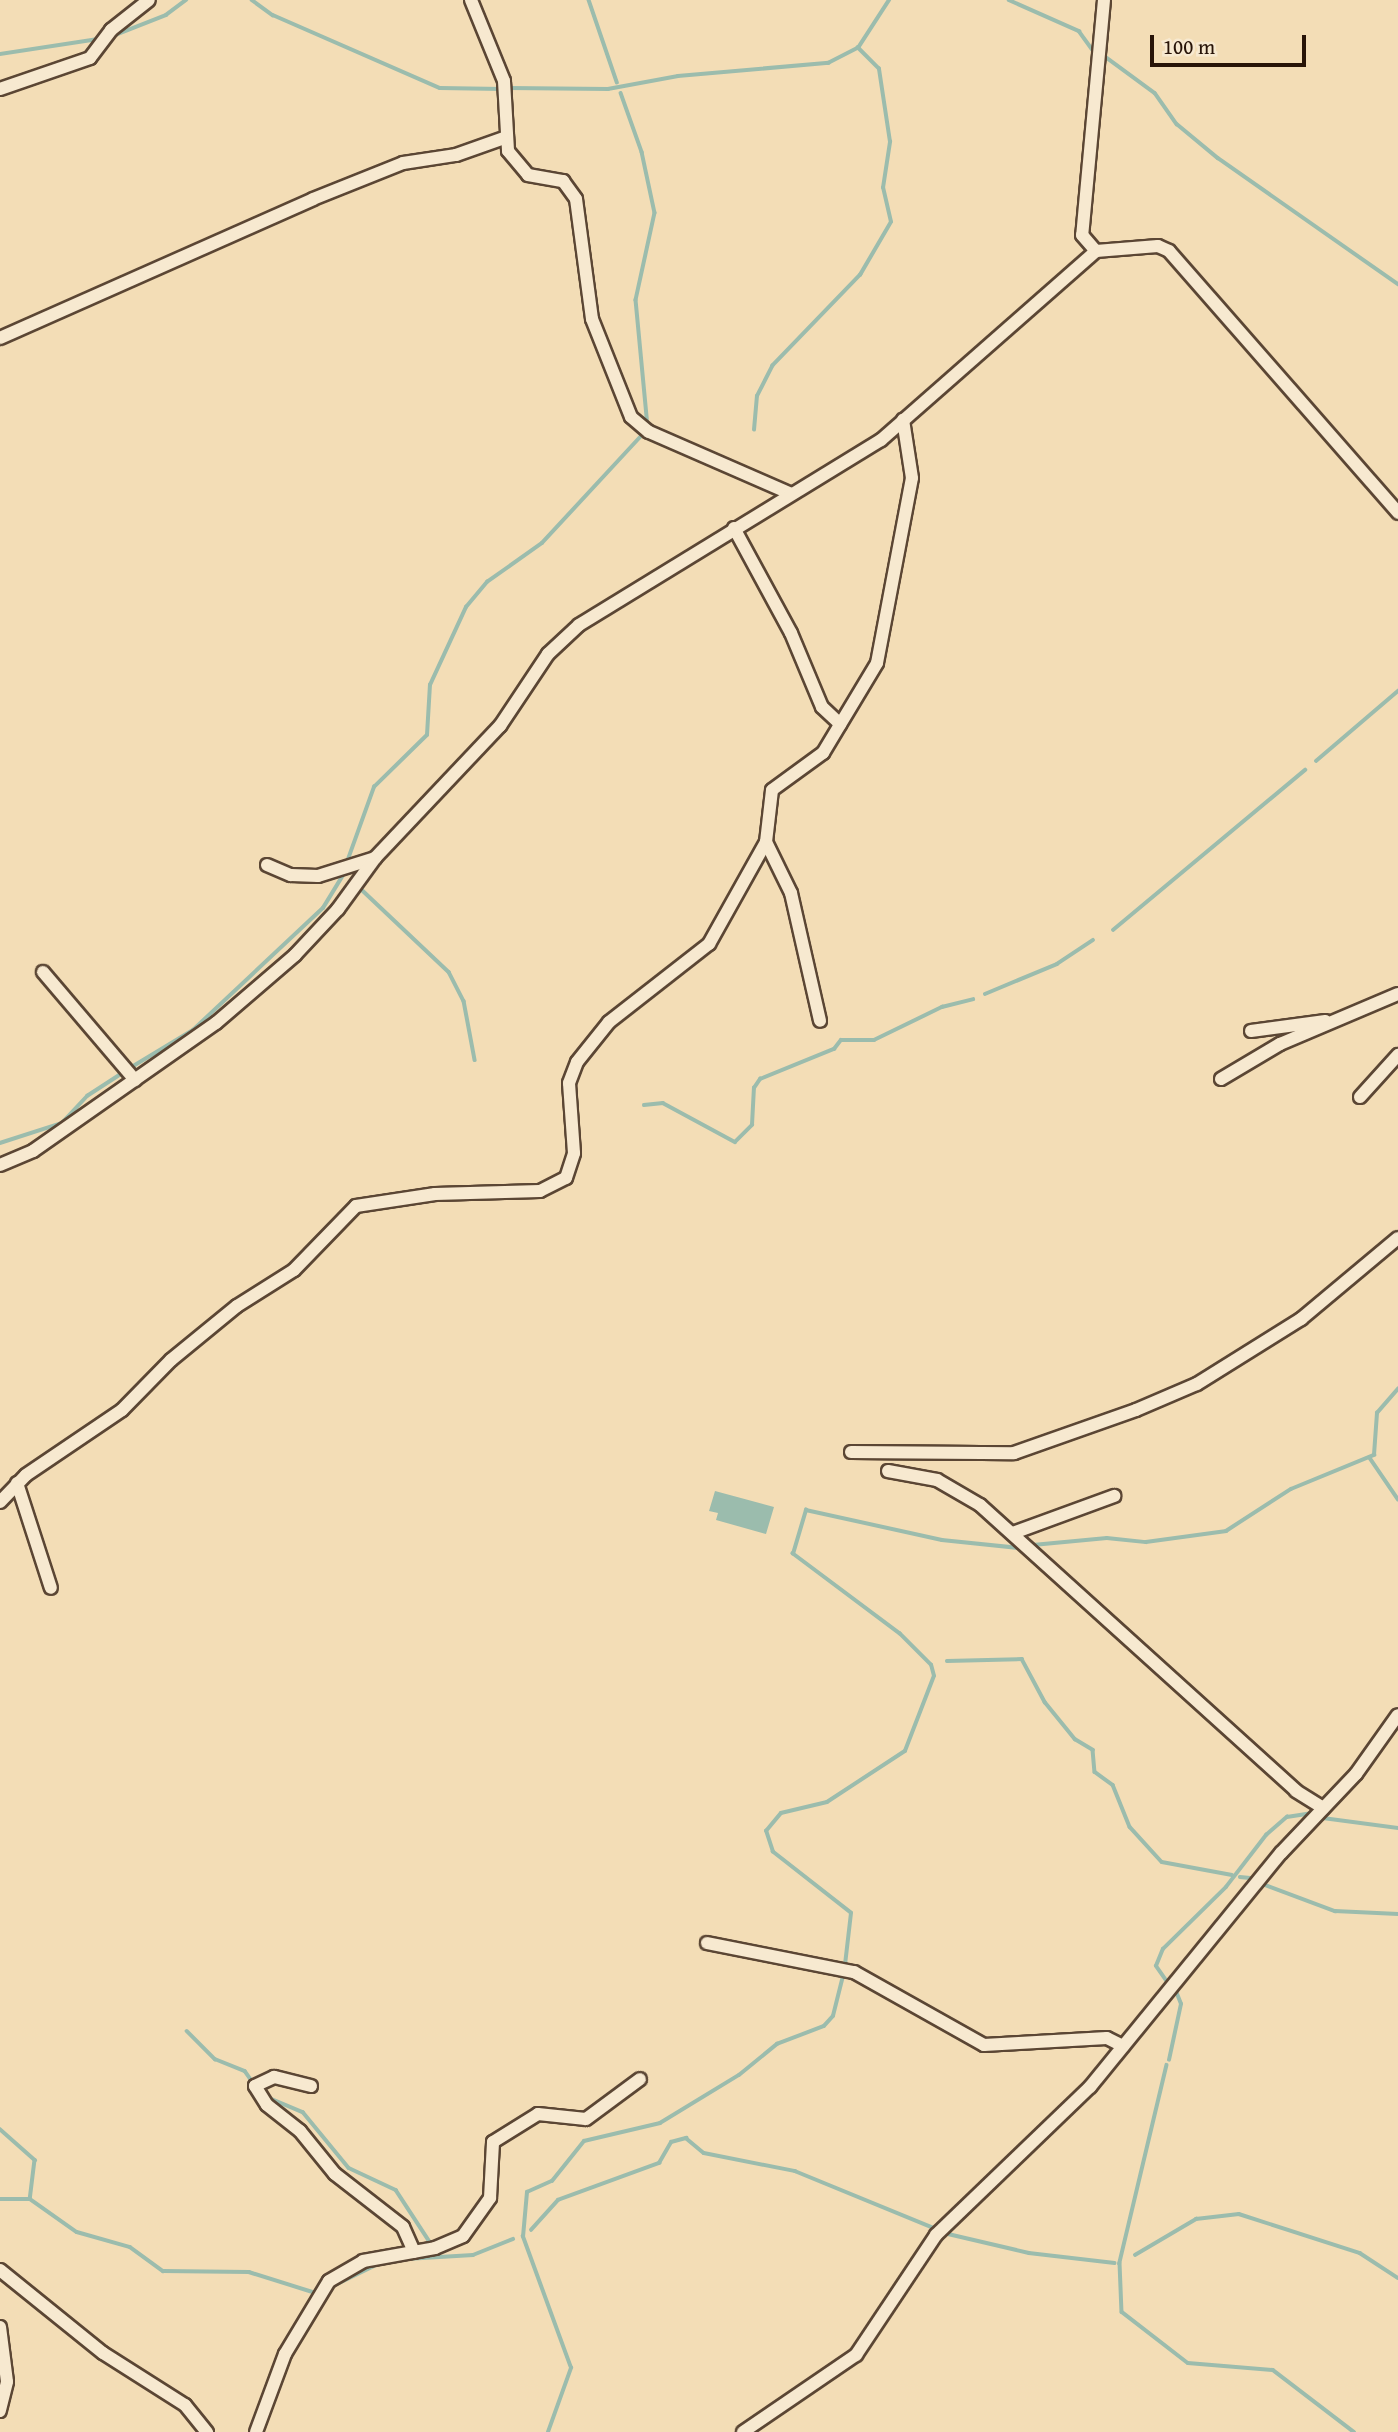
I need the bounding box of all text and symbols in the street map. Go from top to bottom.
scale bar [1153,21,1309,65]
text: 100 m [1163,31,1215,62]

